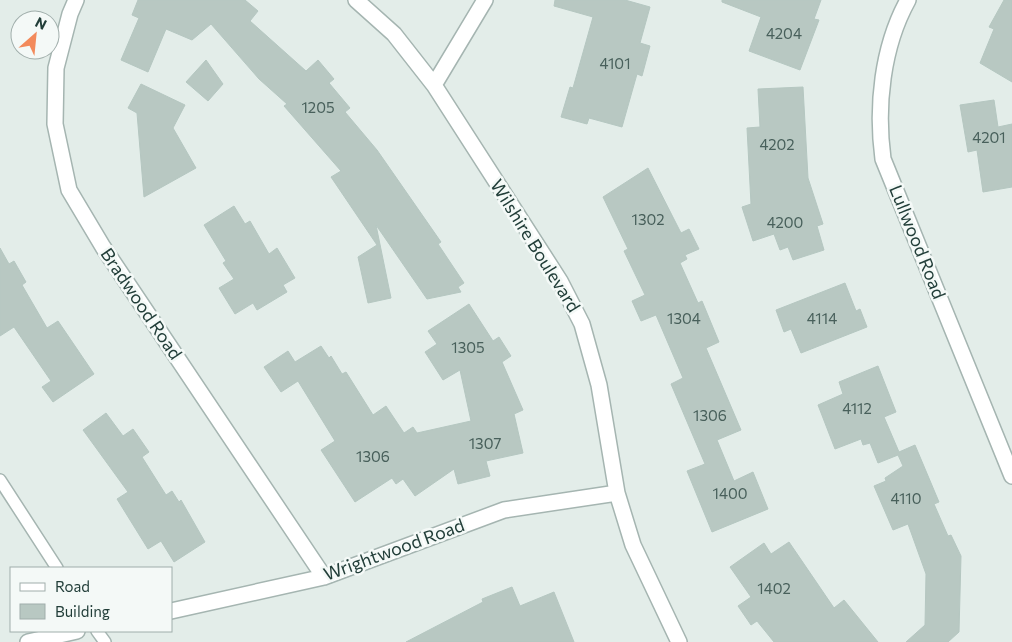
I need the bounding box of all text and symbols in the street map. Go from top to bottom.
north arrow [10,10,60,60]
text: N [33,13,50,33]
house number: 4204 [766,24,802,42]
house number: 4101 [599,54,631,72]
house number: 1205 [301,98,335,116]
house number: 4201 [972,128,1006,146]
house number: 4202 [759,135,795,153]
street label: Wilshire Boulevard [486,175,586,316]
street label: Lullwood Road [885,181,951,302]
house number: 1302 [631,210,665,228]
house number: 4200 [767,213,803,231]
street label: Bradwood Road [96,243,187,363]
house number: 1304 [667,309,701,327]
house number: 4114 [807,309,837,327]
house number: 1305 [451,338,485,356]
house number: 4112 [842,399,872,417]
house number: 1306 [693,406,727,424]
house number: 1307 [469,434,501,452]
house number: 1306 [356,447,390,465]
house number: 1400 [713,484,748,502]
house number: 4110 [890,489,922,507]
street label: Wrightwood Road [320,513,467,585]
legend [10,567,172,632]
text: Road [55,577,90,595]
house number: 1402 [757,579,791,597]
text: Building [55,602,110,620]

